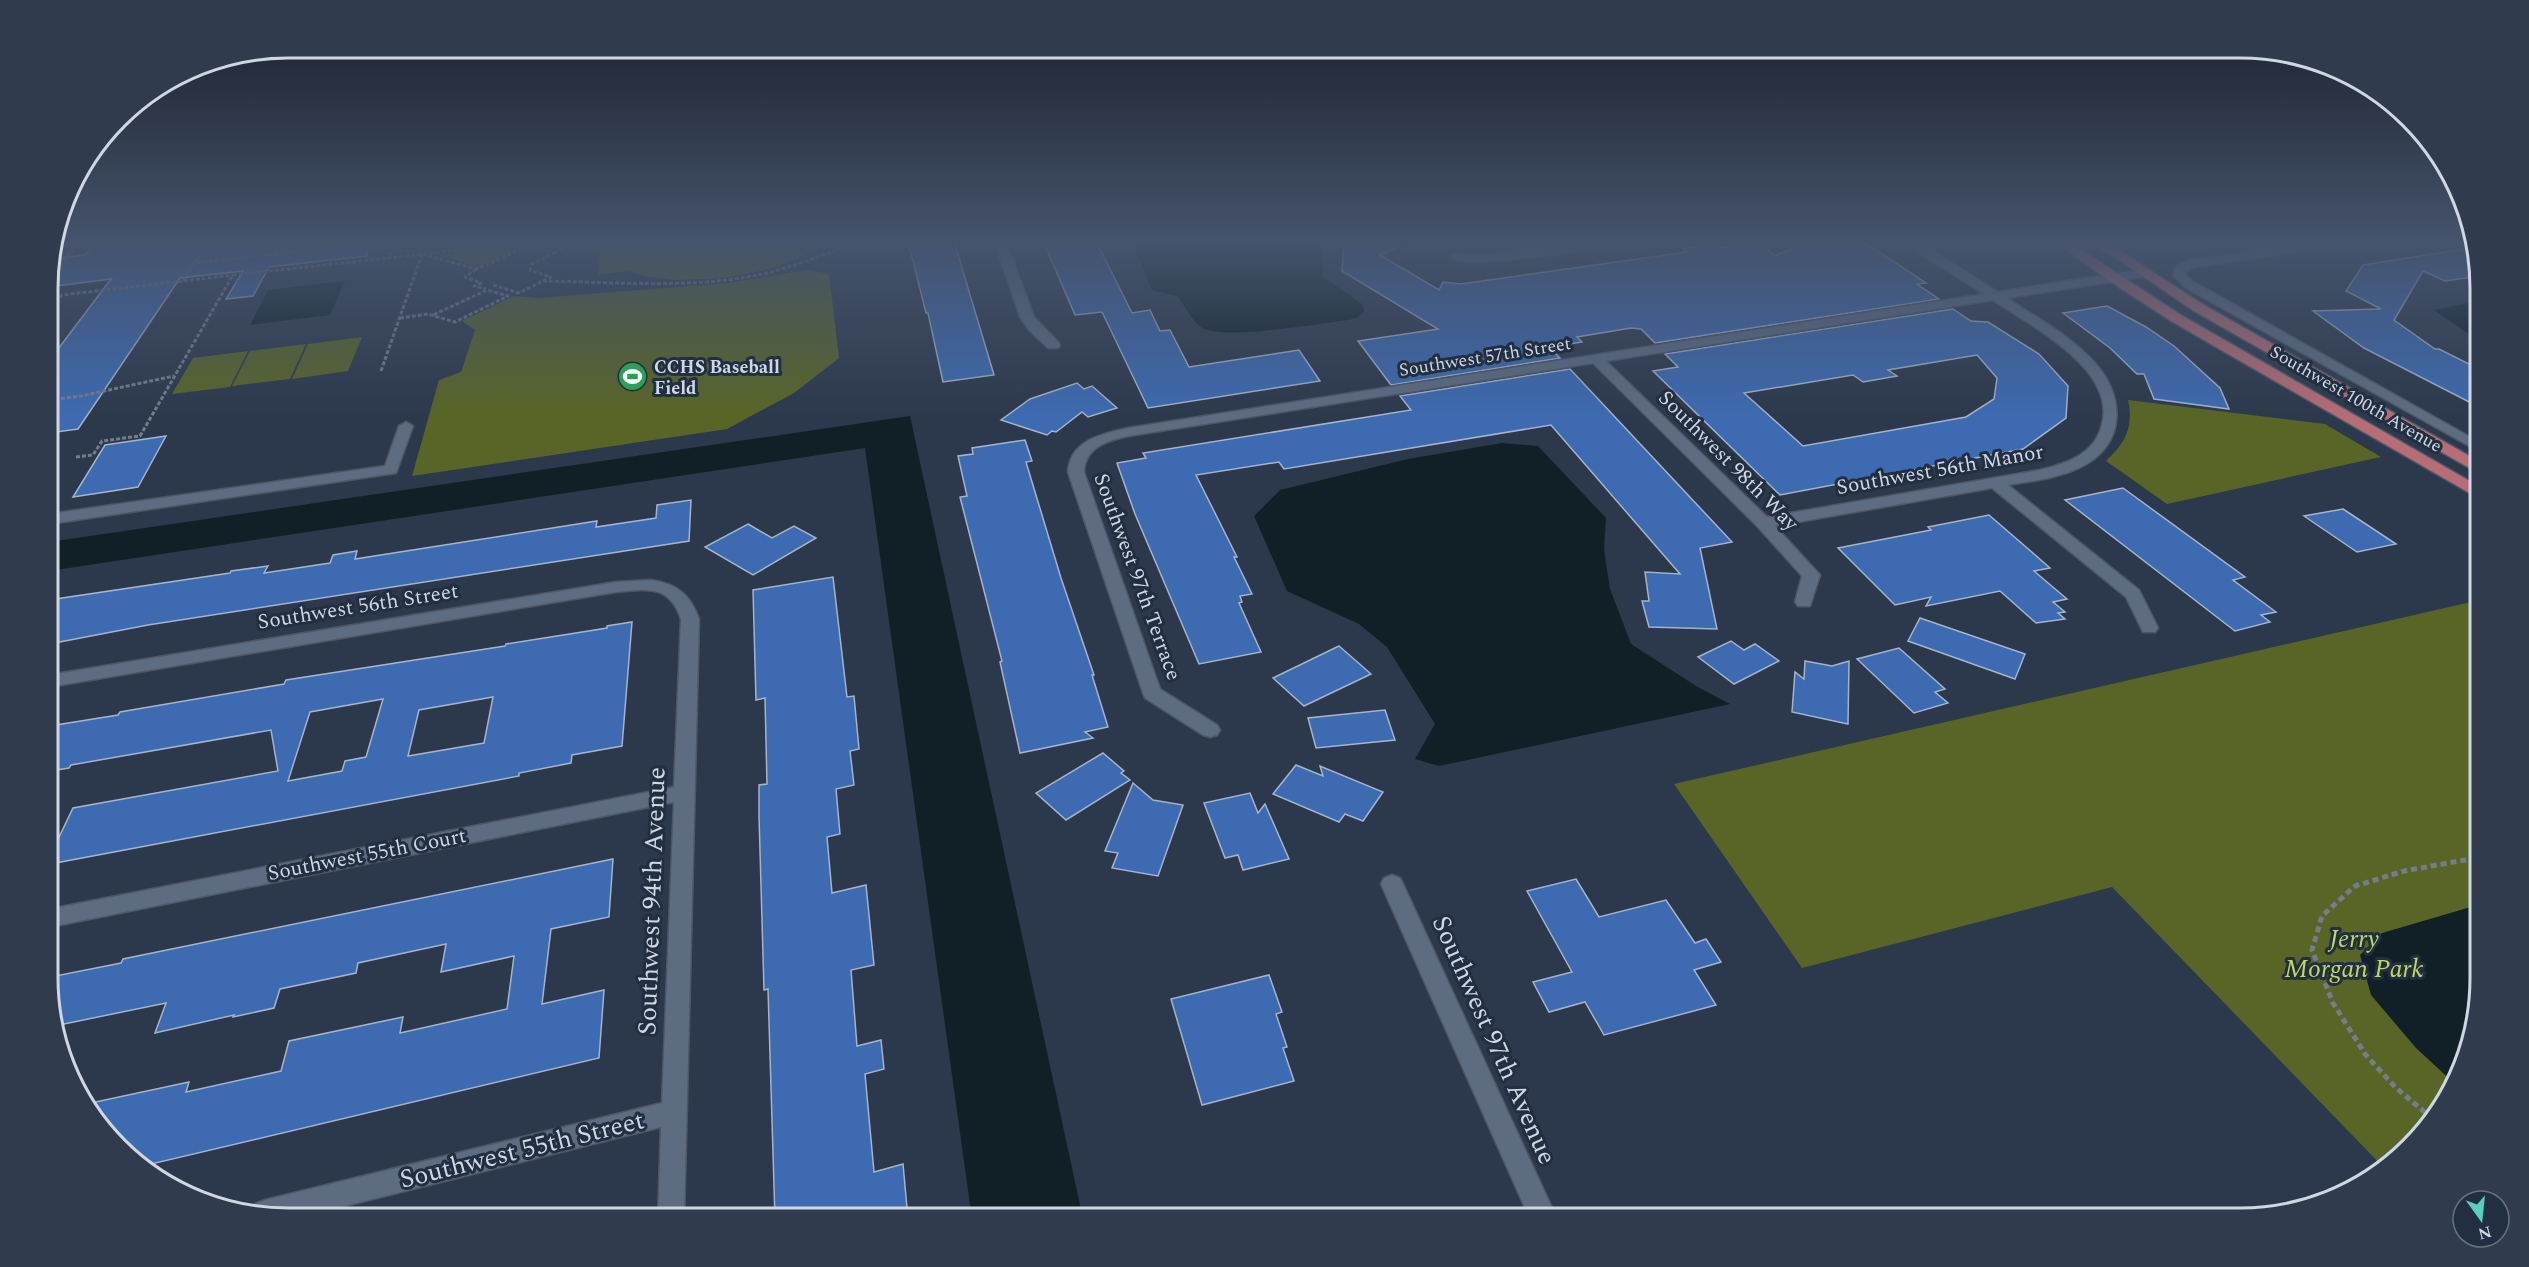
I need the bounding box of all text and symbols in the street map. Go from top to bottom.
street label: Southwest 57th Street [1397,330,1573,384]
street label: Southwest 100th Avenue [2265,339,2447,459]
place label: CCHS Baseball Field [654,354,780,402]
sports icon: CCHS Baseball Field [617,361,649,393]
street label: Southwest 98th Way [1650,383,1806,539]
street label: Southwest 56th Manor [1834,436,2046,504]
street label: Southwest 97th Terrace [1085,469,1189,685]
street label: Southwest 56th Street [255,575,461,639]
street label: Southwest 94th Avenue [627,766,677,1036]
street label: Southwest 55th Court [265,820,469,890]
street label: Southwest 97th Avenue [1421,909,1567,1171]
park label: Jerry Morgan Park [2284,919,2424,989]
street label: Southwest 55th Street [395,1100,649,1200]
north arrow [2451,1189,2511,1249]
text: N [2475,1219,2494,1246]

